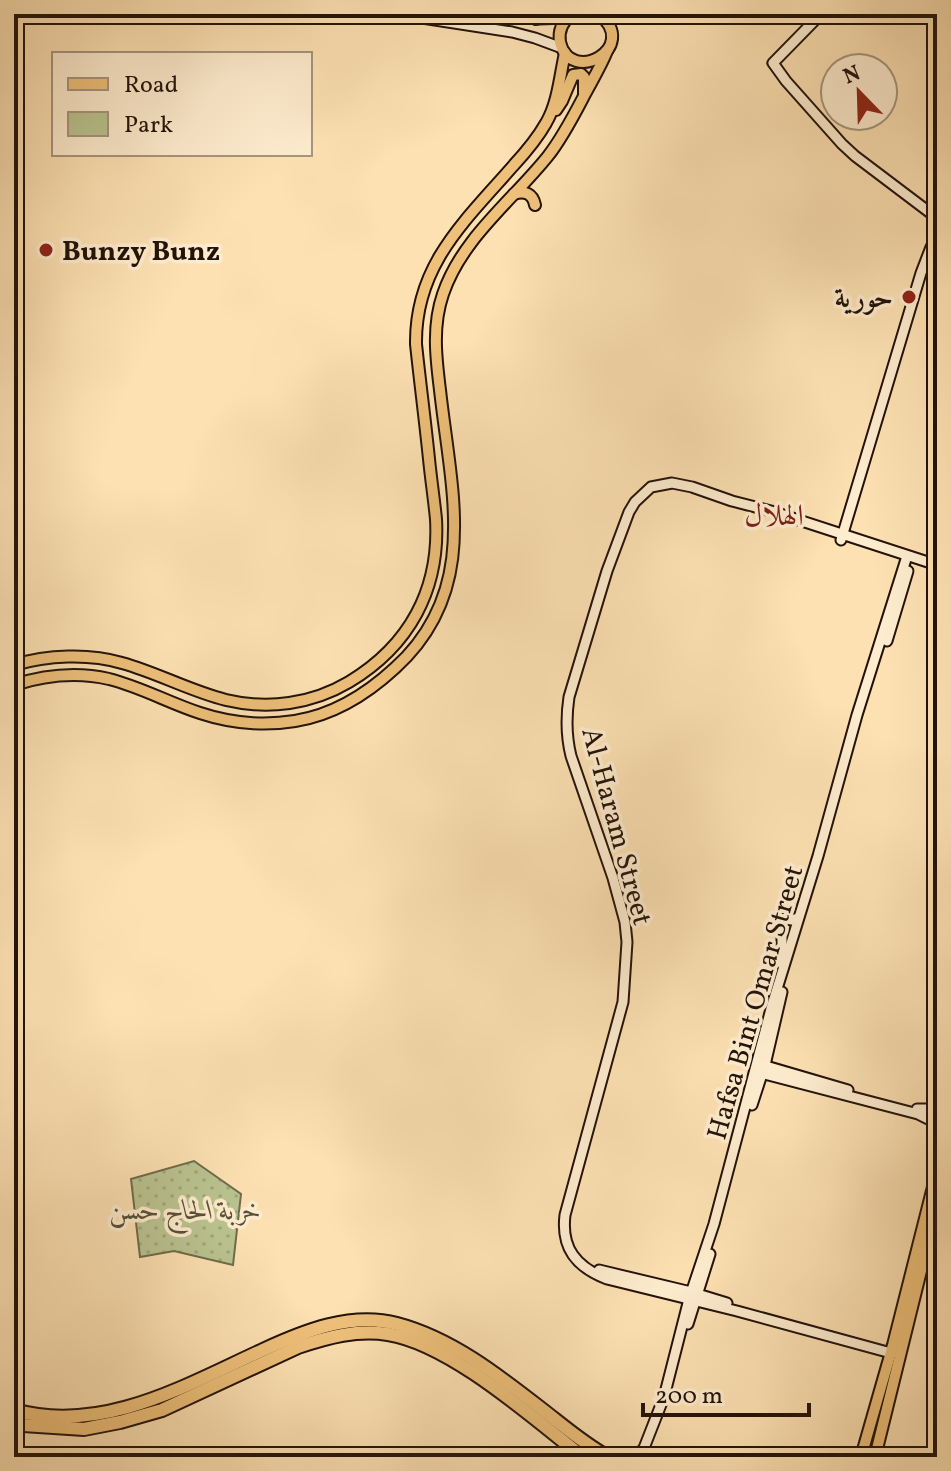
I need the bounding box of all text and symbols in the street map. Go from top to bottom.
legend [52,52,312,156]
north arrow [819,52,899,132]
text: N [839,58,866,93]
text: Road [124,69,178,103]
text: Park [124,109,173,143]
place label: Bunzy Bunz [62,233,220,272]
marker: Bunzy Bunz [37,241,55,259]
place label: حورية [834,280,893,319]
marker: حورية [900,288,918,306]
district label: الهلال [744,496,804,538]
street label: Al-Haram Street [570,723,661,930]
street label: Hafsa Bint Omar Street [699,861,814,1145]
park label: خربة الحاج حسن [108,1192,262,1235]
scale bar [643,1367,809,1417]
text: 200 m [655,1380,723,1414]

